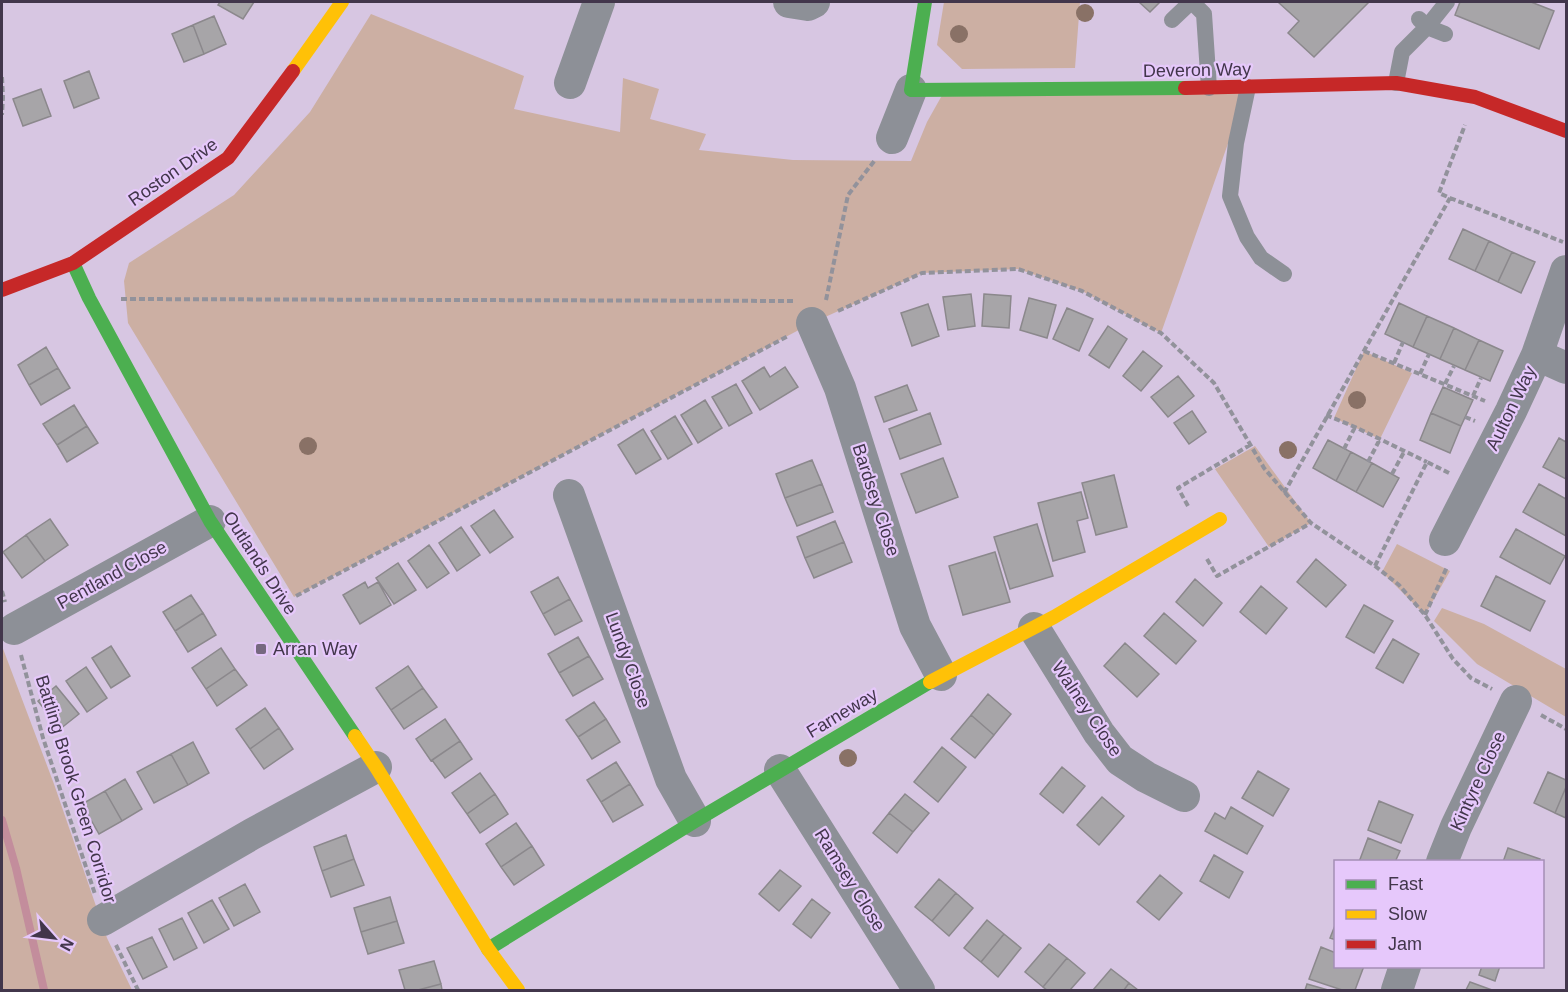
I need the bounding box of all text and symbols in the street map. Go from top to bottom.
street label: Deveron Way [1143,59,1251,81]
street label: Roston Drive [125,134,221,210]
street label: Aulton Way [1482,363,1540,453]
street label: Bardsey Close [848,441,904,559]
street label: Outlands Drive [219,508,301,618]
street label: Pentland Close [54,537,170,613]
street label: Lundy Close [601,610,655,710]
place label: Arran Way [273,639,357,659]
marker: Arran Way [254,642,268,656]
street label: Walney Close [1048,658,1126,760]
street label: Battling Brook Green Corridor [32,673,120,905]
street label: Farneway [803,684,881,742]
street label: Kintyre Close [1446,728,1510,834]
street label: Ramsey Close [811,825,889,935]
legend [1334,860,1544,968]
text: Fast [1388,874,1423,894]
text: Slow [1388,904,1428,924]
north arrow [24,908,84,968]
text: Jam [1388,934,1422,954]
text: N [57,936,77,954]

